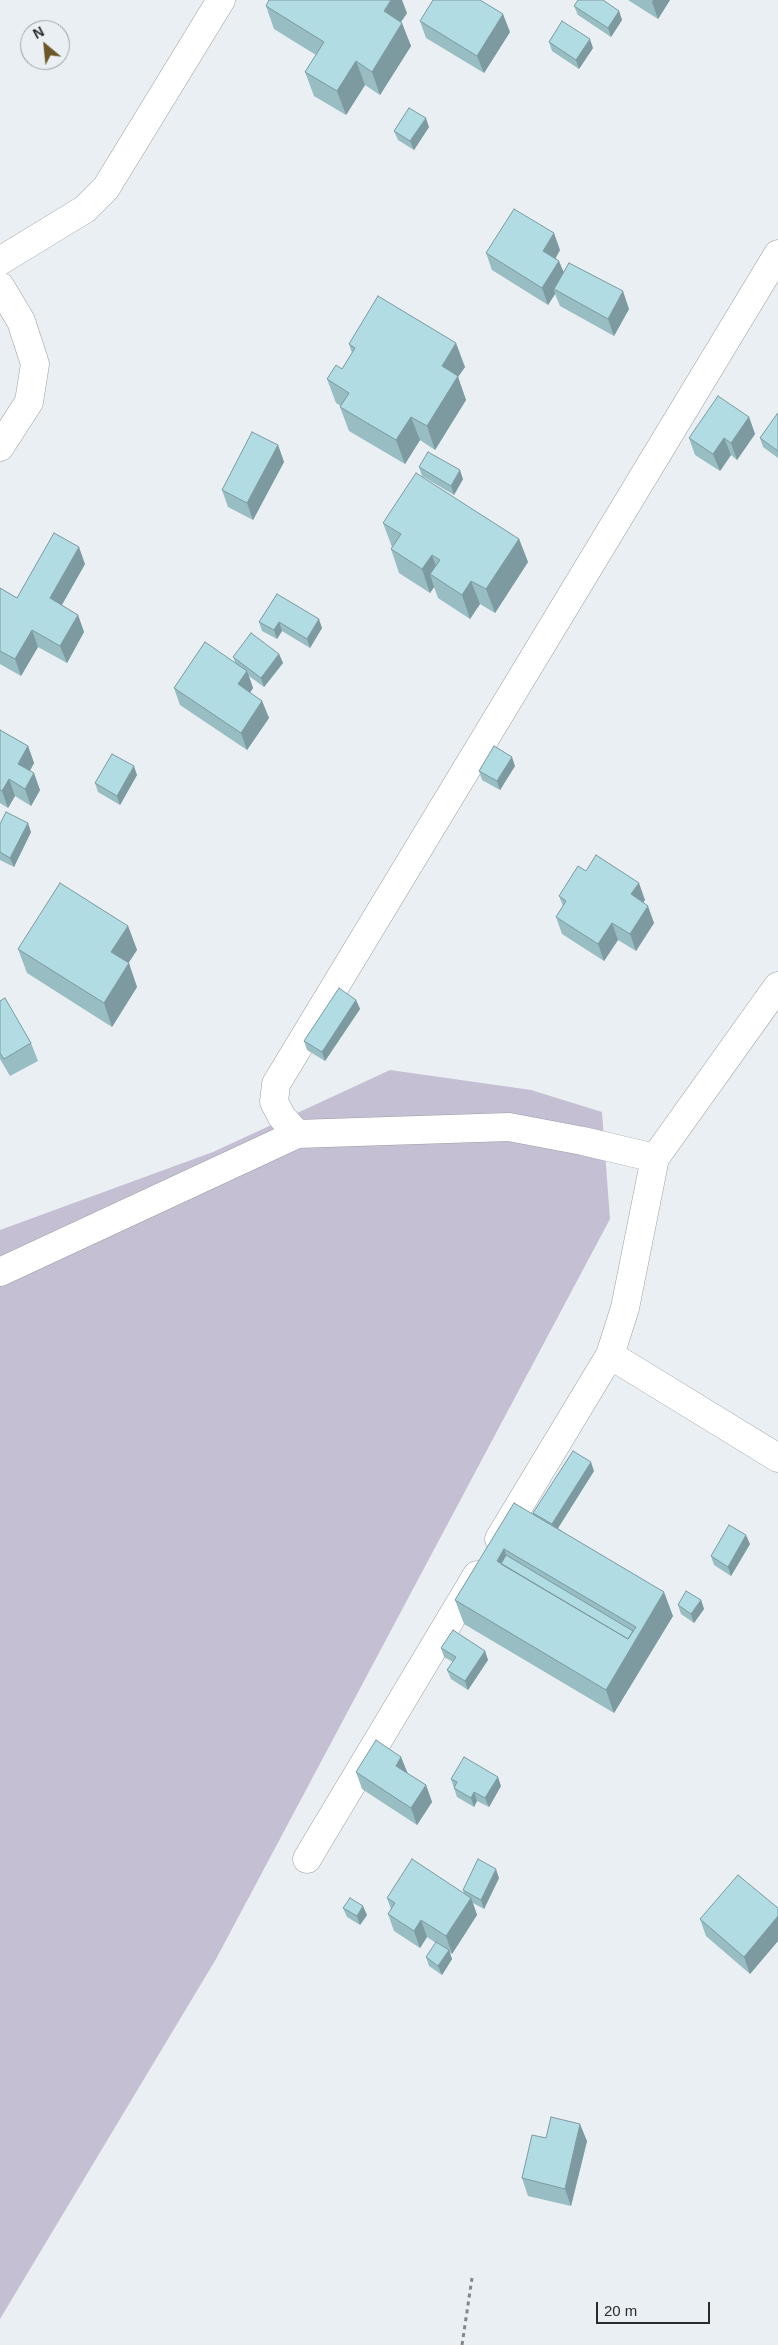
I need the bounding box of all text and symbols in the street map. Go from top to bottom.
north arrow [20,20,70,70]
text: N [30,23,47,42]
scale bar [598,2292,712,2324]
text: 20 m [604,2302,637,2319]

